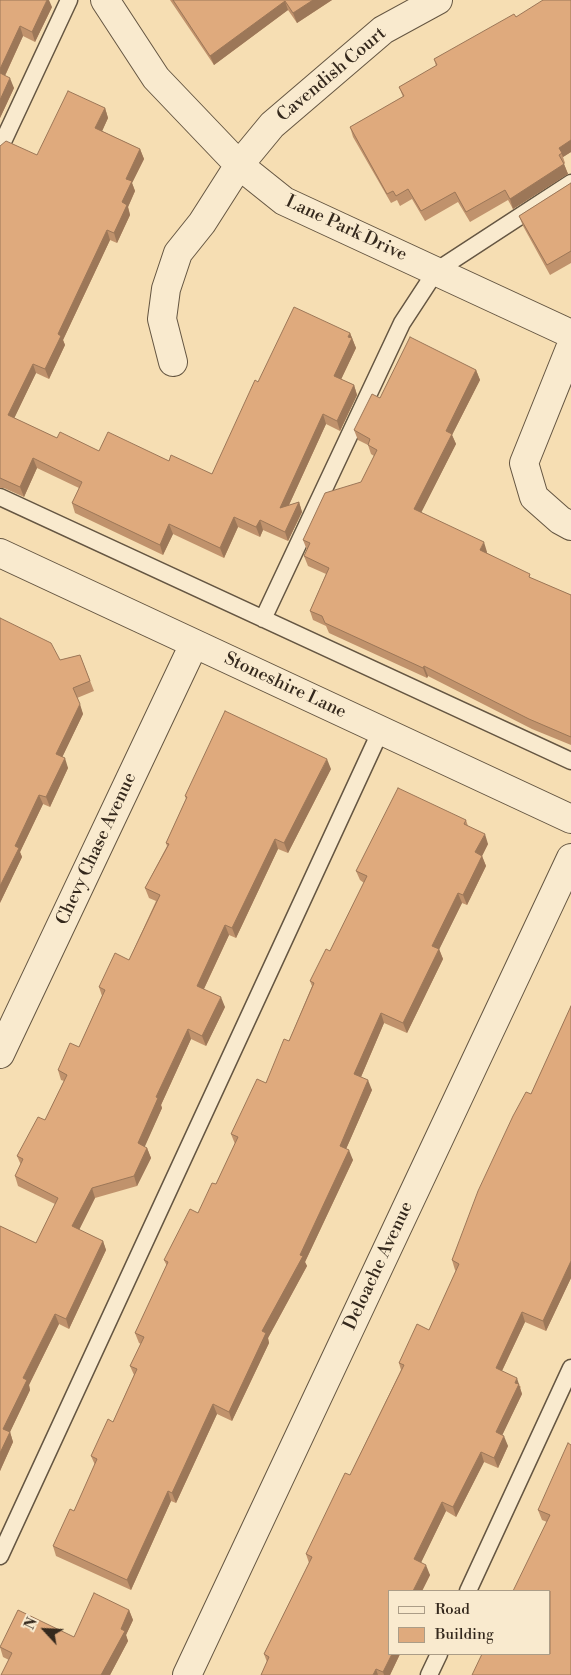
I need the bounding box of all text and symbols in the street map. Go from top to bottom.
street label: Cavendish Court [273,23,391,127]
street label: Lane Park Drive [282,191,410,267]
street label: Stoneshire Lane [221,648,349,724]
street label: Chevy Chase Avenue [52,769,142,929]
street label: Deloache Avenue [340,1198,418,1334]
legend [388,1590,551,1655]
text: Road [435,1600,470,1619]
north arrow [20,1605,70,1655]
text: N [21,1615,42,1632]
text: Building [435,1625,494,1644]

